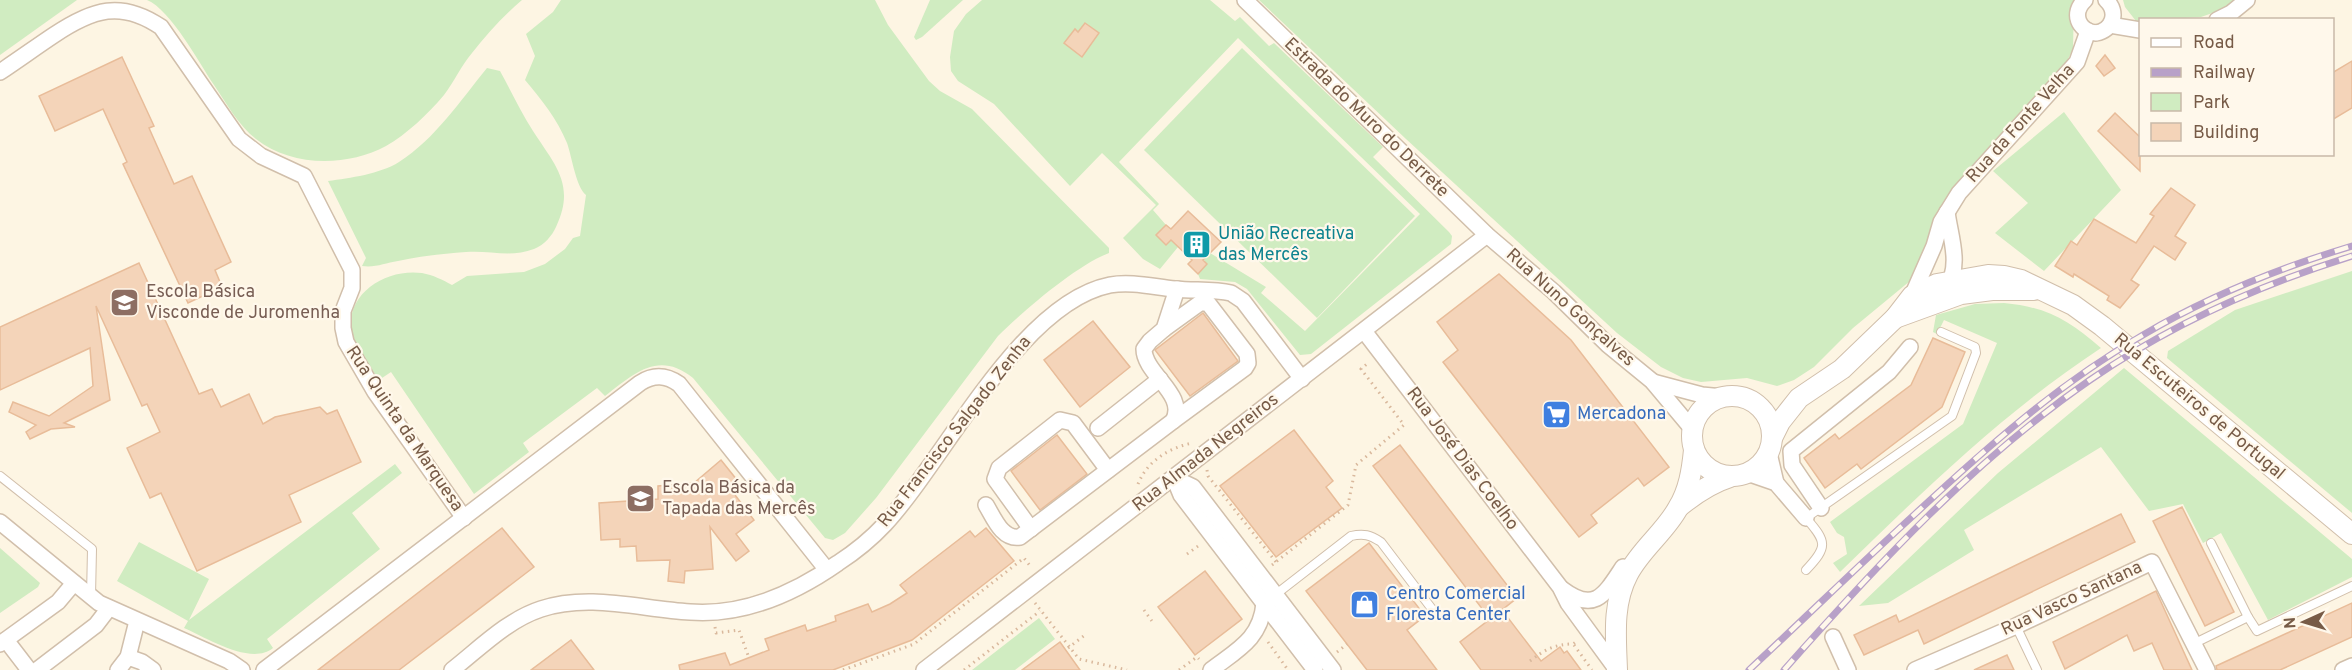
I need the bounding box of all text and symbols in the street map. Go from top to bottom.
legend [2139,18,2334,156]
text: Road [2193,32,2235,55]
street label: Estrada do Muro do Derrete [1279,33,1453,203]
street label: Rua da Fonte Velha [1962,60,2080,188]
text: Railway [2193,62,2255,85]
text: Park [2193,92,2230,115]
text: Building [2193,122,2259,145]
place label: União Recreativa das Mercês [1218,223,1354,267]
building icon: União Recreativa das Mercês [1181,228,1213,260]
street label: Rua Nuno Gonçalves [1501,244,1639,372]
place label: Escola Básica Visconde de Juromenha [146,281,340,325]
school or university icon: Escola Básica Visconde de Juromenha [109,286,141,318]
street label: Rua Escuteiros de Portugal [2109,329,2289,485]
street label: Rua Francisco Salgado Zenha [873,332,1037,532]
street label: Rua Quinta da Marquesa [340,342,468,516]
street label: Rua José Dias Coelho [1401,383,1523,535]
street label: Rua Almada Negreiros [1128,389,1284,517]
supermarket icon: Mercadona [1540,398,1572,430]
place label: Mercadona [1577,403,1666,426]
place label: Escola Básica da Tapada das Mercês [662,477,815,521]
school or university icon: Escola Básica da Tapada das Mercês [625,482,657,514]
street label: Rua Vasco Santana [1998,556,2146,642]
place label: Centro Comercial Floresta Center [1386,583,1526,627]
shop icon: Centro Comercial Floresta Center [1349,588,1381,620]
north arrow [2274,592,2334,652]
text: N [2281,616,2301,629]

